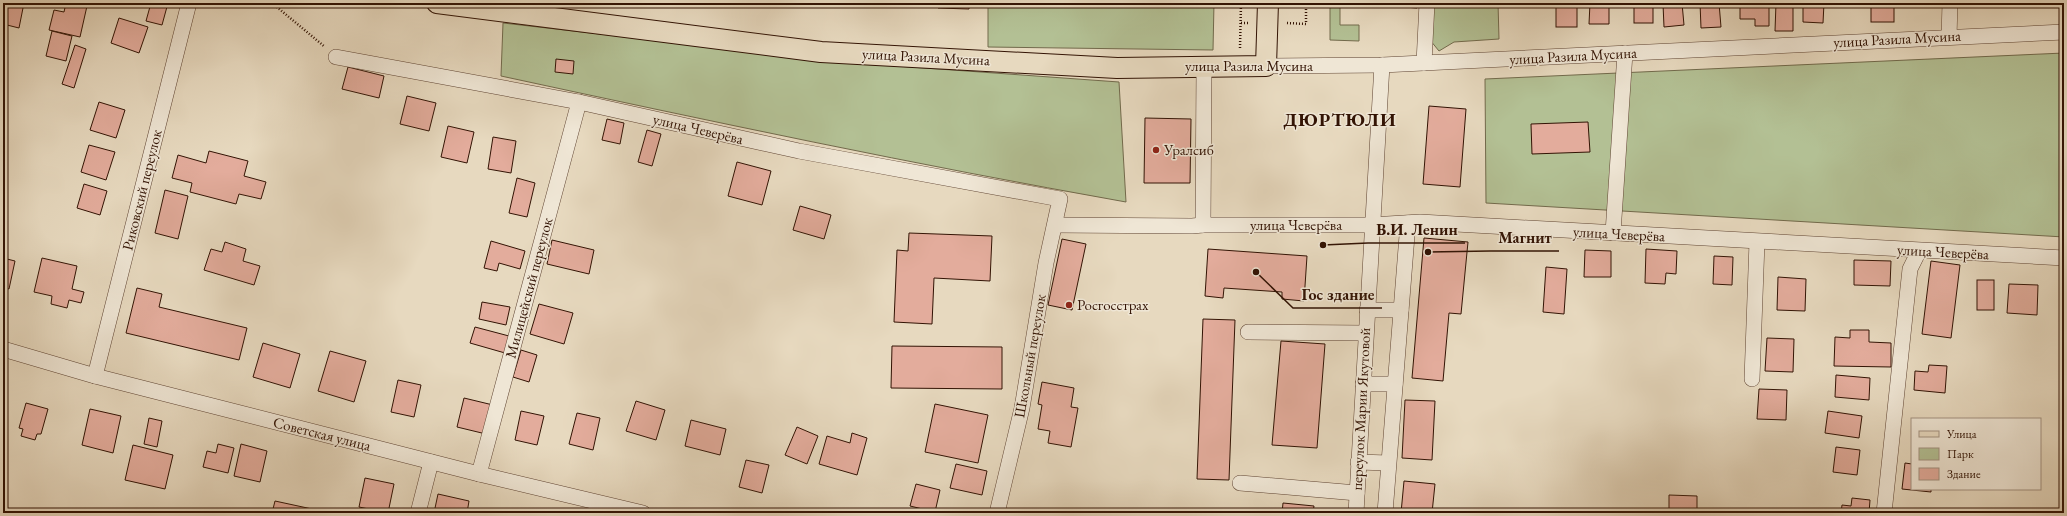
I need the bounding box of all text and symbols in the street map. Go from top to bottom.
street label: улица Разила Мусина [1833,26,1961,51]
street label: улица Разила Мусина [1509,43,1637,68]
street label: улица Разила Мусина [862,44,990,69]
street label: улица Разила Мусина [1185,56,1313,75]
district label: ДЮРТЮЛИ [1283,107,1397,132]
street label: улица Чеверёва [651,109,745,148]
street label: Риковский переулок [117,128,166,252]
place label: Уралсиб [1163,140,1214,159]
marker: Уралсиб [1151,145,1161,155]
street label: Милицейский переулок [501,215,556,360]
street label: улица Чеверёва [1250,215,1342,234]
callout: В.И. Ленин [1368,215,1465,243]
text: В.И. Ленин [1376,219,1458,240]
street label: улица Чеверёва [1572,222,1666,245]
callout: Магнит [1490,223,1559,251]
text: Магнит [1498,227,1553,248]
street label: улица Чеверёва [1896,240,1990,263]
callout: Гос здание [1293,280,1382,308]
text: Гос здание [1302,284,1375,305]
street label: Школьный переулок [1009,293,1050,419]
place label: Росгосстрах [1077,295,1149,314]
marker: Росгосстрах [1064,300,1074,310]
street label: переулок Марии Якутовой [1347,327,1374,491]
street label: Советская улица [271,412,373,455]
legend [1911,418,2041,490]
text: Улица [1946,426,1977,442]
text: Парк [1947,446,1974,462]
text: Здание [1947,466,1981,482]

